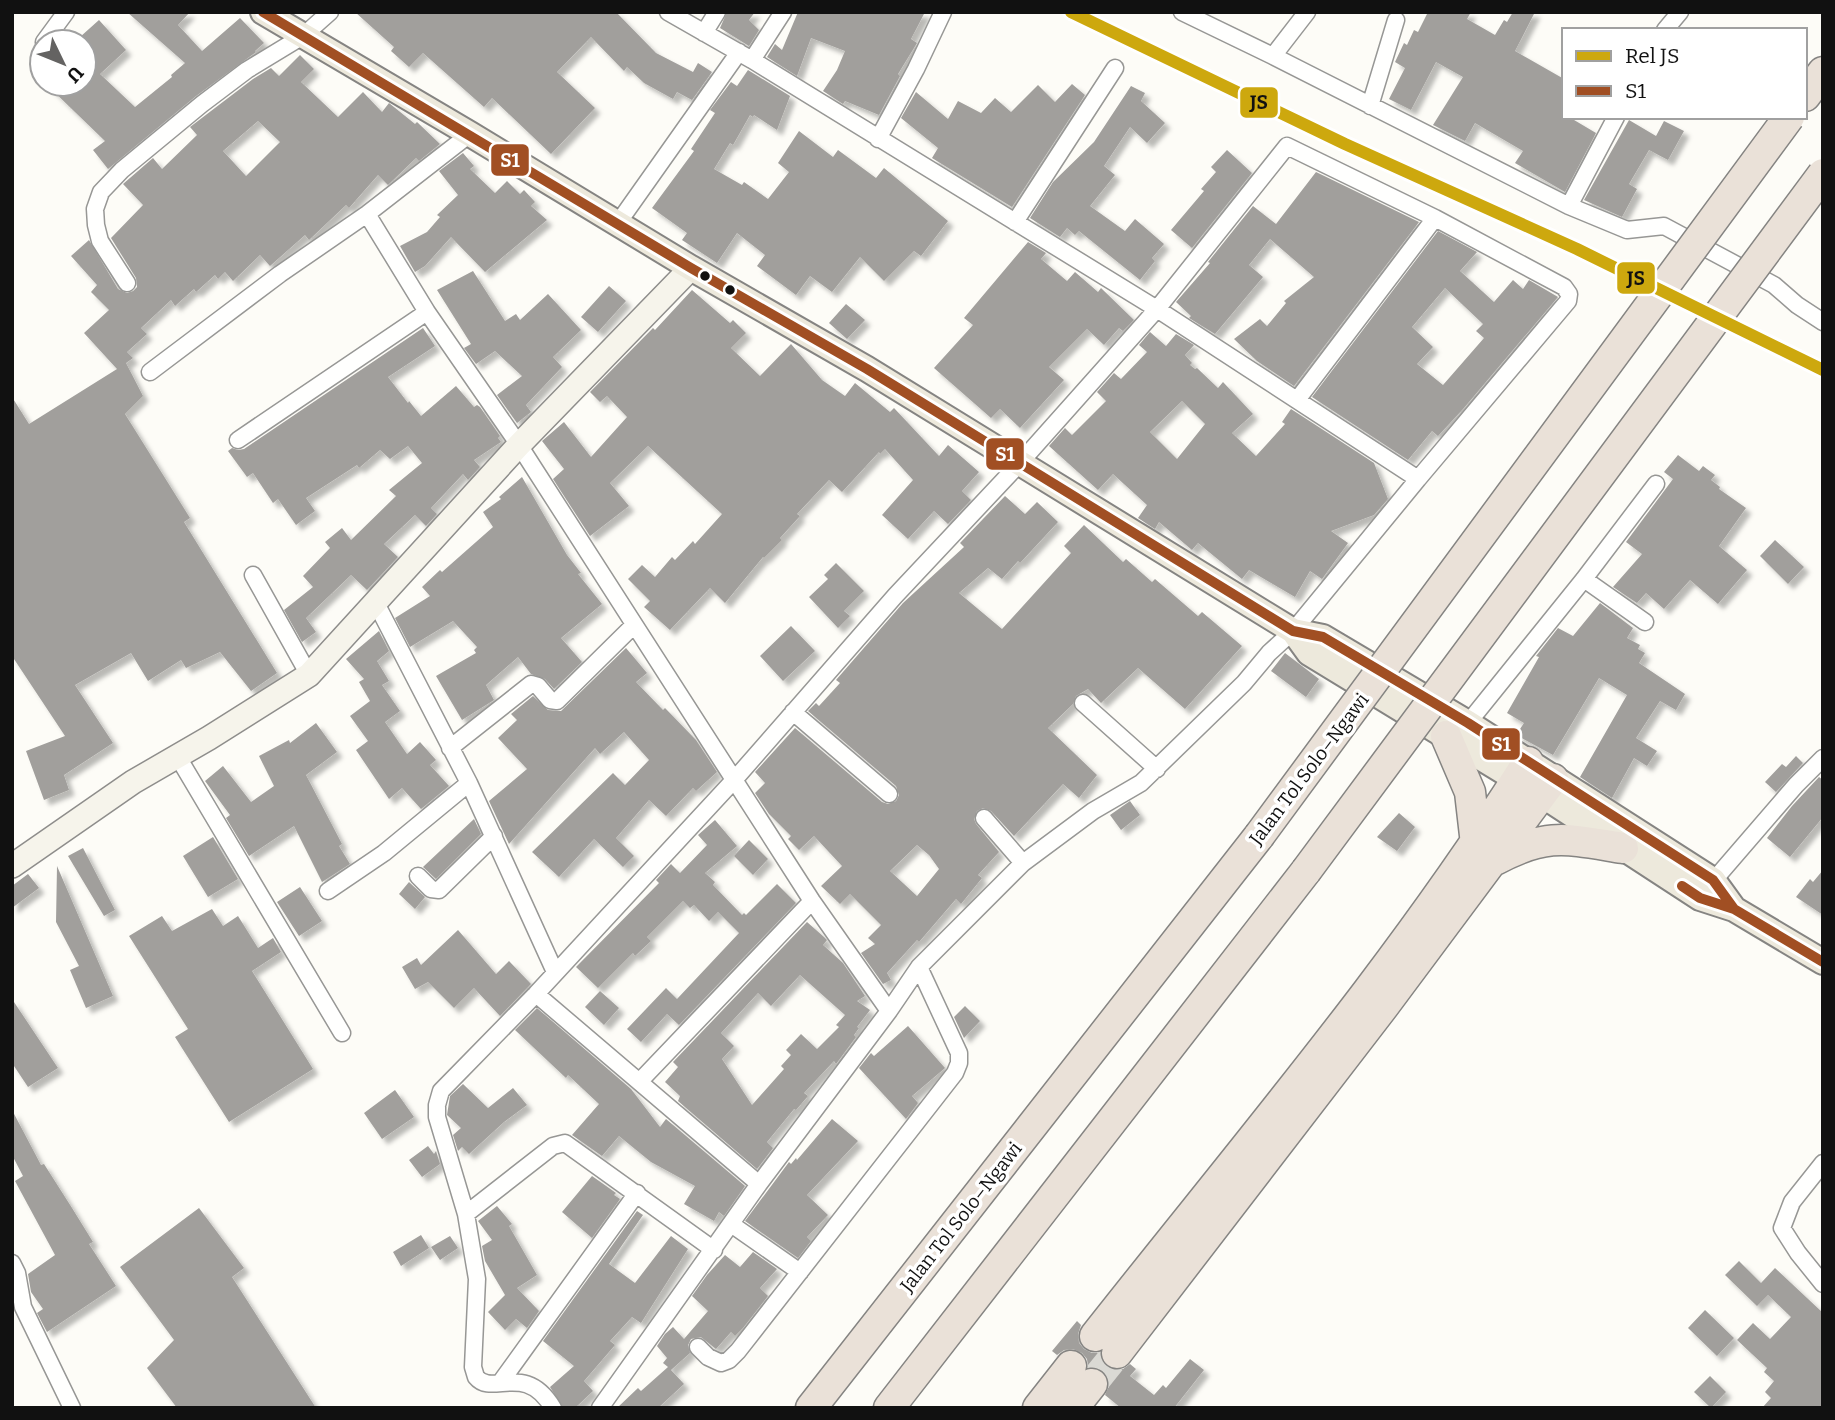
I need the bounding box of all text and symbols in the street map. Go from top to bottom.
north arrow [28,28,98,98]
legend [1562,28,1807,119]
text: Rel JS [1625,43,1680,69]
text: U [62,61,88,87]
text: S1 [1625,78,1646,104]
line badge: JS [1239,86,1279,119]
text: JS [1249,91,1268,114]
line badge: S1 [490,143,530,177]
text: S1 [500,149,521,172]
line badge: JS [1616,261,1656,295]
text: JS [1626,267,1645,290]
unlabelled marker [698,269,712,283]
unlabelled marker [723,283,737,297]
line badge: S1 [985,437,1025,471]
text: S1 [995,443,1016,466]
street label: Jalan Tol Solo–Ngawi [1244,688,1374,850]
line badge: S1 [1481,727,1521,761]
text: S1 [1491,733,1512,756]
street label: Jalan Tol Solo–Ngawi [895,1137,1027,1297]

